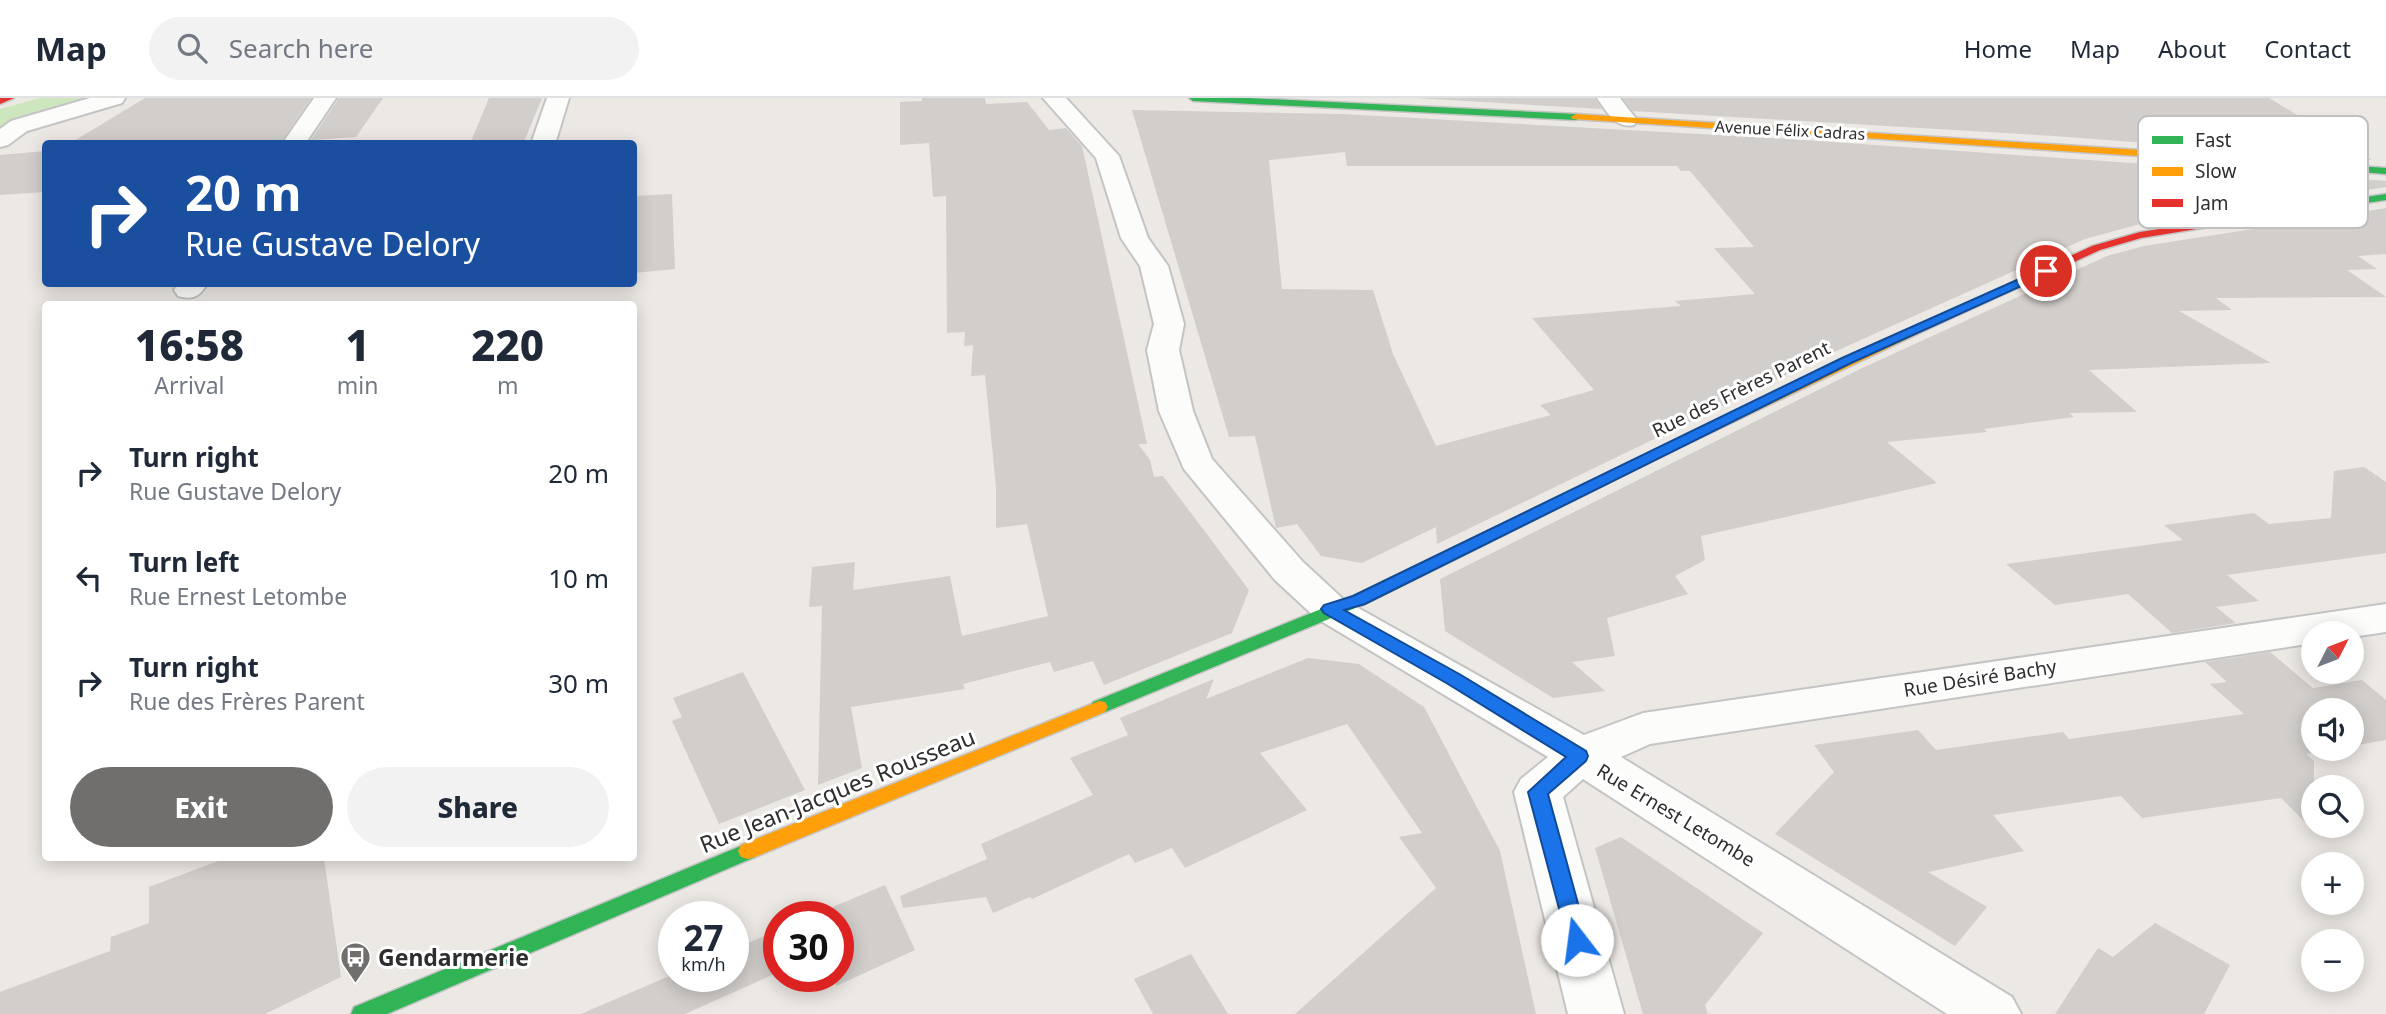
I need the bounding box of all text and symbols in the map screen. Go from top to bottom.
search box [149,17,639,80]
text: Map [35,26,107,71]
icon: search [173,29,211,67]
text: Search here [229,30,373,66]
text: Home [1964,32,2032,65]
text: Map [2070,32,2120,65]
text: About [2158,32,2226,65]
text: Contact [2264,32,2351,65]
street label: Avenue Félix Cadras [1714,115,1866,145]
legend [2138,116,2368,228]
text: Fast [2195,127,2232,153]
text: Slow [2195,158,2236,184]
text: 20 m [185,159,302,225]
icon: right [70,168,161,259]
text: Jam [2193,190,2229,216]
text: Rue Gustave Delory [185,222,480,265]
pin [2016,241,2076,301]
icon: arrive [2027,252,2065,290]
text: 16:58 [135,316,244,373]
text: 1 [345,316,370,373]
text: 220 [471,316,544,373]
street label: Rue des Frères Parent [1648,335,1834,443]
text: Arrival [154,369,224,401]
text: min [337,369,378,401]
text: m [497,369,518,401]
text: Turn right [129,439,259,475]
icon: right [70,454,108,492]
text: 20 m [548,455,609,491]
text: Rue Gustave Delory [129,475,341,507]
text: Turn left [129,544,240,580]
icon: left [70,559,108,597]
text: 10 m [548,560,609,596]
text: Rue Ernest Letombe [129,580,347,612]
north arrow [2301,621,2364,684]
map controls [2301,621,2364,992]
text: Turn right [129,649,259,685]
street label: Rue Désiré Bachy [1902,653,2059,703]
icon: right [70,664,108,702]
text: 30 m [548,665,609,701]
text: Rue des Frères Parent [129,685,365,717]
button: sound [2301,698,2364,761]
street label: Rue Jean-Jacques Rousseau [695,720,979,860]
street label: Rue Ernest Letombe [1592,757,1760,873]
button: Exit [70,767,333,847]
button: Share [347,767,609,847]
button: search [2301,775,2364,838]
button: + [2301,852,2364,915]
speed limit sign: 30 [763,901,854,992]
position arrow [1540,903,1614,977]
text: 27 [683,914,724,961]
button: − [2301,929,2364,992]
bus stop icon: Gendarmerie [338,940,372,984]
place label: Gendarmerie [378,941,529,973]
text: km/h [681,952,726,976]

